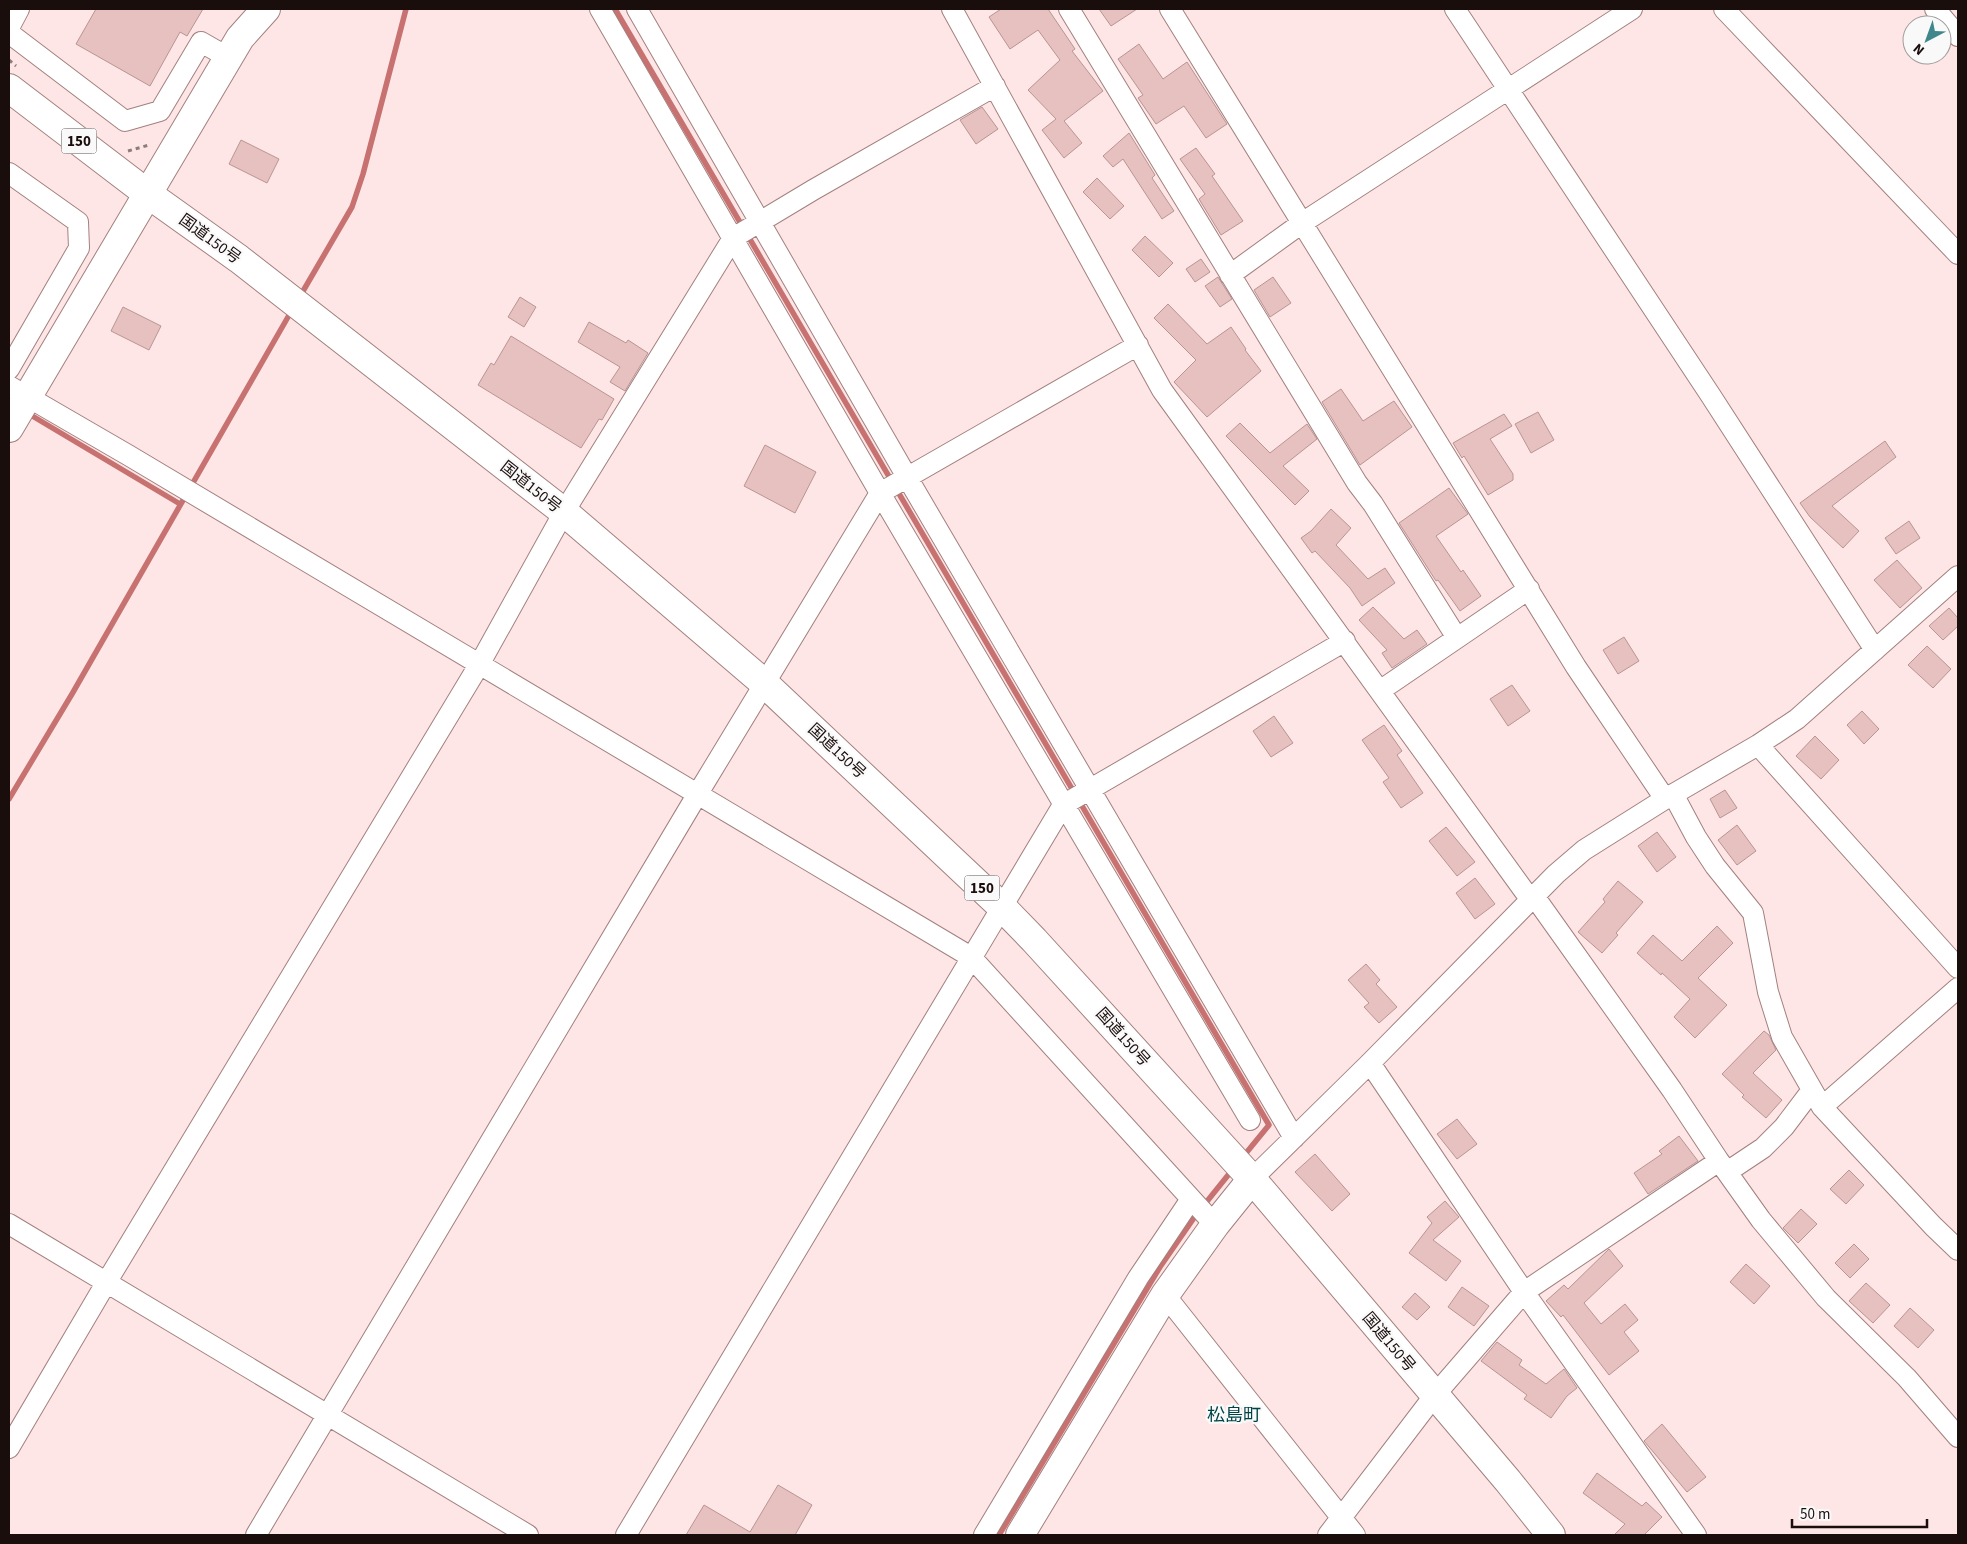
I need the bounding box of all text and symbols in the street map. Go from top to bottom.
north arrow [1902,15,1952,65]
text: N [1909,38,1929,60]
road number: 150 [62,128,96,154]
street label: 国道150号 [174,209,246,269]
street label: 国道150号 [496,456,566,518]
street label: 国道150号 [803,718,871,784]
road number: 150 [964,876,1000,900]
street label: 国道150号 [1091,1003,1155,1071]
street label: 国道150号 [1357,1307,1421,1377]
district label: 松島町 [1207,1403,1261,1428]
scale bar [1792,1496,1927,1528]
text: 50 m [1800,1504,1830,1525]

